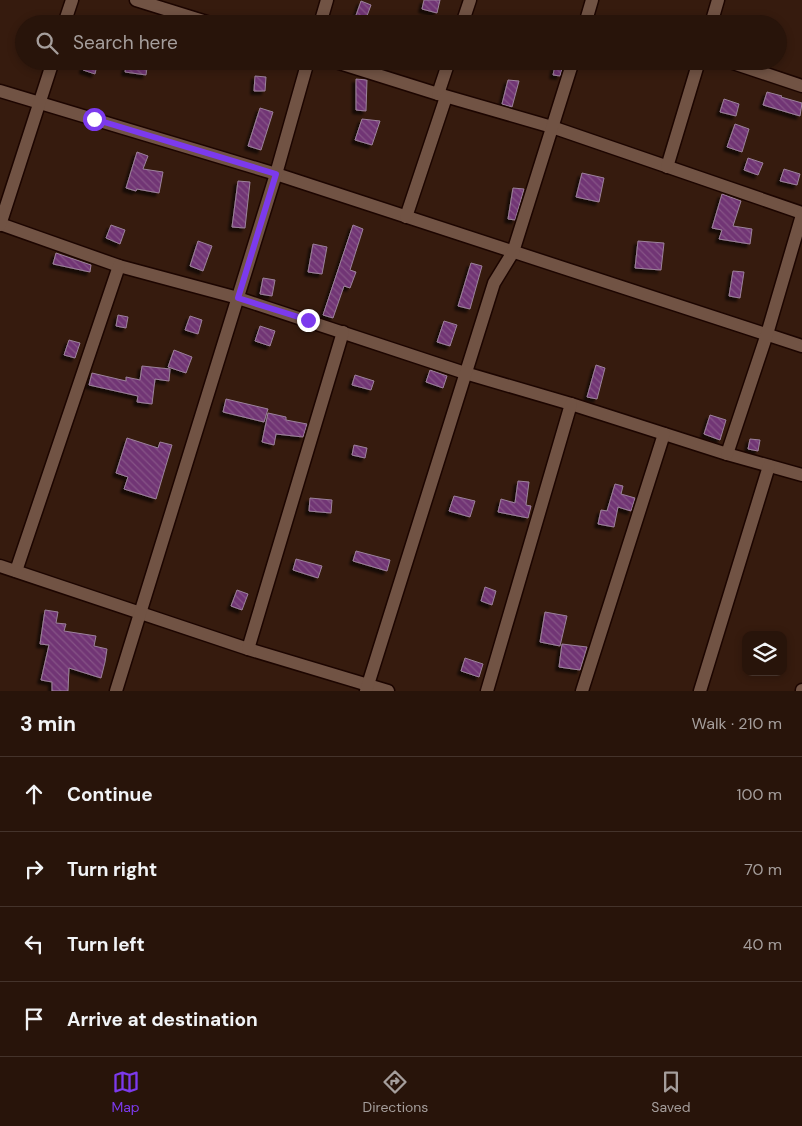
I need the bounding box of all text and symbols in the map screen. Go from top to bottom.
search box [15,15,787,70]
icon: search [33,29,61,57]
text: Search here [73,30,178,55]
route start [83,108,106,131]
route end [297,309,320,332]
map controls [742,631,787,676]
button: layers [742,631,787,676]
text: 3 min [20,710,76,738]
text: Walk · 210 m [692,713,782,734]
icon: ahead [20,780,48,808]
text: Continue [67,782,153,807]
text: 100 m [737,784,782,805]
icon: right [20,855,48,883]
text: Turn right [67,857,157,882]
text: 70 m [744,859,782,880]
icon: left [20,930,48,958]
text: Turn left [67,932,145,957]
text: 40 m [743,934,782,955]
icon: arrive [20,1005,48,1033]
text: Arrive at destination [67,1007,258,1032]
tab: Map [111,1068,140,1116]
tab: Directions [363,1068,428,1116]
tab: Saved [651,1068,691,1116]

